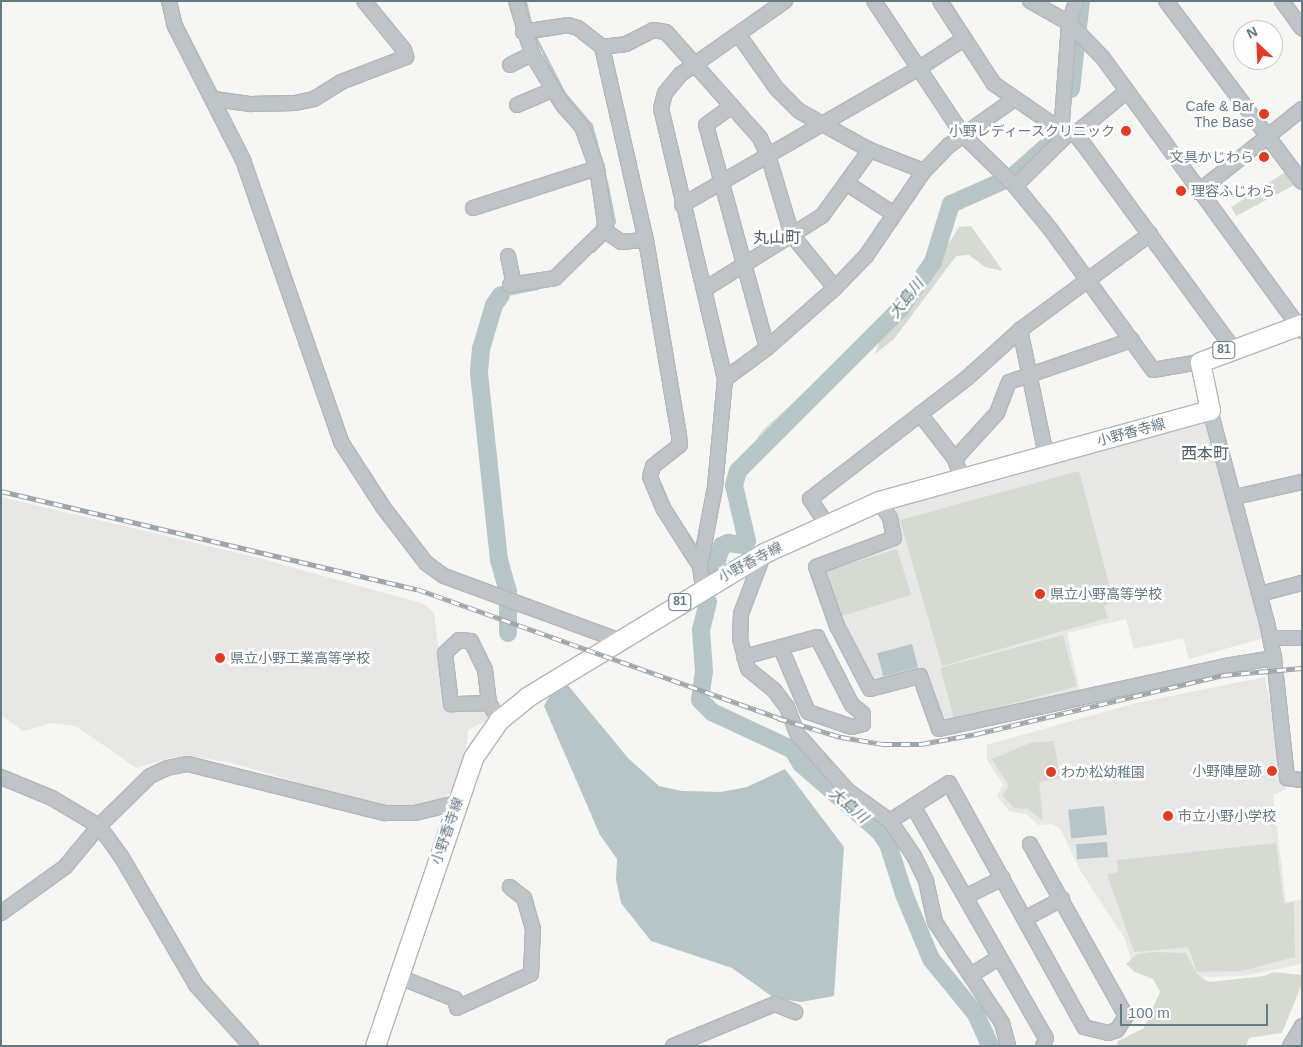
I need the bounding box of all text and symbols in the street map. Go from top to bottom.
north arrow [1233,20,1283,70]
text: N [1244,23,1260,42]
place label: Cafe & Bar The Base [1186,98,1254,130]
marker: Cafe & Bar The Base [1258,108,1270,120]
place label: 小野レディースクリニック [947,123,1115,139]
marker: 小野レディースクリニック [1119,124,1133,138]
place label: 文具かじわら [1170,149,1254,165]
marker: 文具かじわら [1258,151,1270,163]
place label: 理容ふじわら [1191,183,1275,199]
marker: 理容ふじわら [1175,185,1187,197]
district label: 丸山町 [753,228,801,248]
water label: 大島川 [885,275,927,321]
road number: 81 [1212,340,1236,360]
street label: 小野香寺線 [1095,415,1167,449]
district label: 西本町 [1181,444,1229,464]
street label: 小野香寺線 [715,538,785,586]
place label: 県立小野高等学校 [1050,586,1162,602]
marker: 県立小野高等学校 [1034,588,1046,600]
road number: 81 [668,592,692,612]
place label: 県立小野工業高等学校 [230,650,370,666]
marker: 県立小野工業高等学校 [214,652,226,664]
place label: 小野陣屋跡 [1192,763,1262,779]
place label: わか松幼稚園 [1061,764,1145,780]
marker: 小野陣屋跡 [1266,765,1278,777]
marker: わか松幼稚園 [1045,766,1057,778]
water label: 大島川 [826,784,872,826]
street label: 小野香寺線 [428,795,466,867]
place label: 市立小野小学校 [1178,808,1276,824]
marker: 市立小野小学校 [1162,810,1174,822]
scale bar [1123,994,1270,1026]
text: 100 m [1128,1004,1170,1021]

